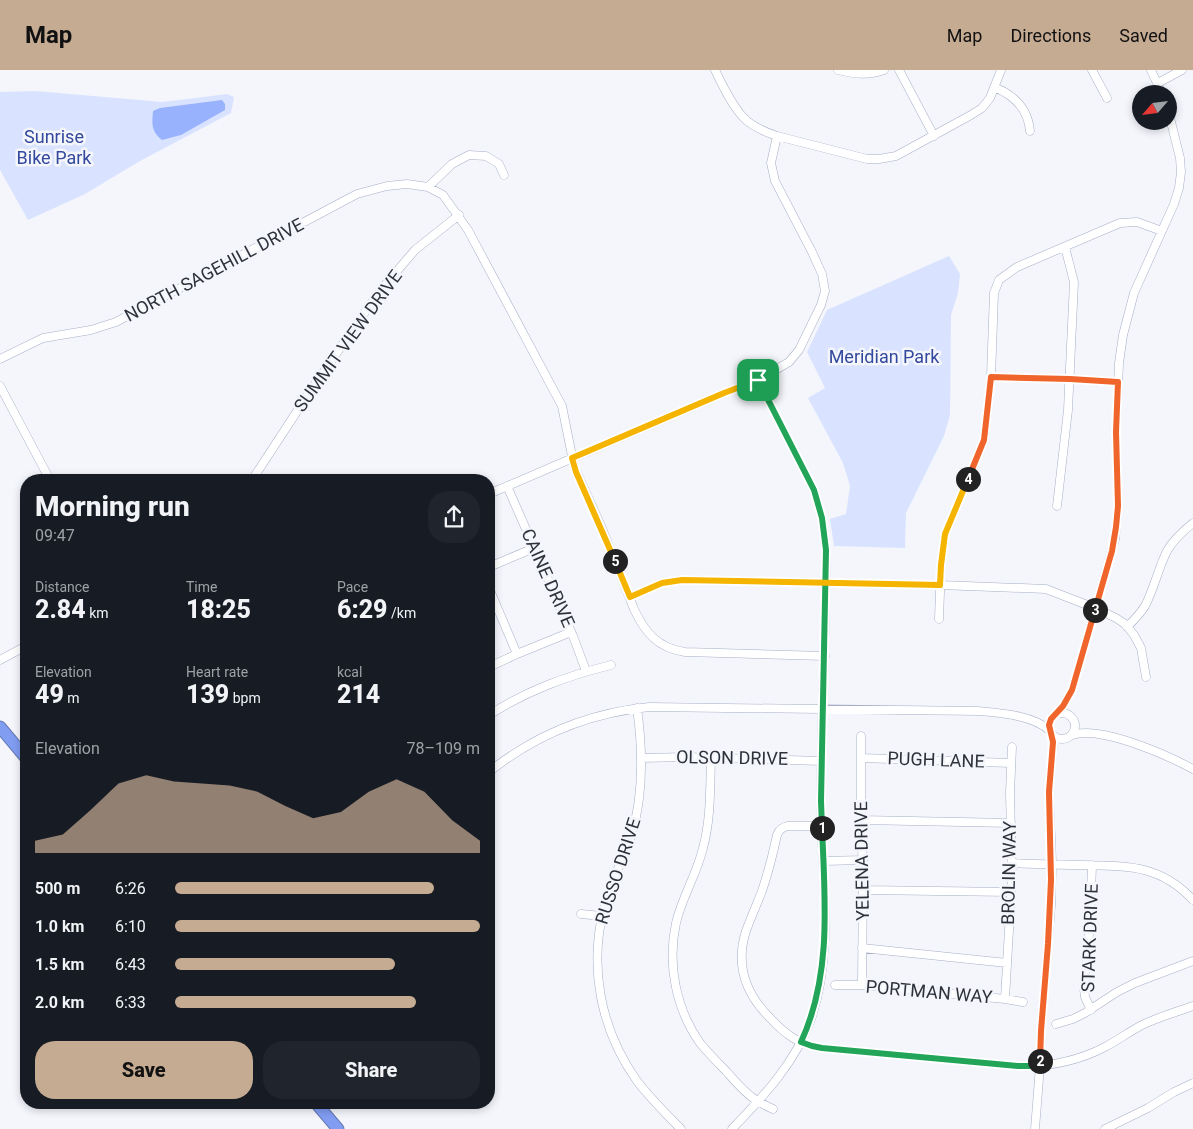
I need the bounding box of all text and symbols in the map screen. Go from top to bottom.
text: Map [25,21,72,49]
text: Map [947,25,982,46]
text: Directions [1010,25,1091,46]
text: Saved [1119,25,1168,46]
north arrow [1132,85,1178,130]
map controls [1132,85,1177,130]
park label: Sunrise Bike Park [17,126,92,168]
street label: NORTH SAGEHILL DRIVE [121,213,307,326]
street label: SUMMIT VIEW DRIVE [289,266,406,416]
park label: Meridian Park [829,346,940,367]
pin [737,359,779,401]
icon: arrive [744,366,772,394]
pin: 4 [956,466,980,492]
text: 4 [964,471,973,487]
text: Morning run [35,490,190,523]
button: share [428,491,480,543]
street label: CAINE DRIVE [517,525,579,630]
text: 09:47 [35,526,75,545]
pin: 5 [602,548,628,574]
text: 5 [611,553,620,569]
text: Distance [35,579,90,595]
text: Time [186,579,217,595]
text: Pace [337,579,368,595]
text: 2.84 [35,595,86,624]
text: 18:25 [186,595,251,624]
text: 6:29 [337,595,388,624]
pin: 3 [1082,598,1108,622]
text: 3 [1091,602,1100,618]
text: km [86,605,109,621]
text: /km [388,605,416,621]
text: Elevation [35,664,92,680]
text: Heart rate [186,664,248,680]
text: kcal [337,664,362,680]
text: 49 [35,680,64,709]
text: 139 [186,680,229,709]
text: 214 [337,680,380,709]
text: m [64,690,80,706]
text: bpm [229,690,261,706]
text: Elevation [35,739,100,758]
text: 78–109 m [407,739,480,758]
street label: OLSON DRIVE [676,746,788,769]
street label: PUGH LANE [887,747,985,772]
street label: YELENA DRIVE [850,801,873,921]
street label: RUSSO DRIVE [590,815,645,927]
pin: 1 [810,816,834,840]
text: 1 [818,820,827,836]
street label: BROLIN WAY [997,821,1020,925]
text: 500 m [35,879,80,898]
text: 6:26 [115,879,146,898]
street label: STARK DRIVE [1077,883,1102,993]
text: 1.0 km [35,917,84,936]
text: 6:10 [115,917,146,936]
text: 1.5 km [35,955,84,974]
text: 6:43 [115,955,146,974]
street label: PORTMAN WAY [865,976,993,1008]
text: 2.0 km [35,993,84,1012]
text: 6:33 [115,993,146,1012]
button: Save [35,1041,253,1099]
button: Share [263,1041,480,1099]
pin: 2 [1028,1048,1052,1074]
text: 2 [1036,1053,1045,1069]

